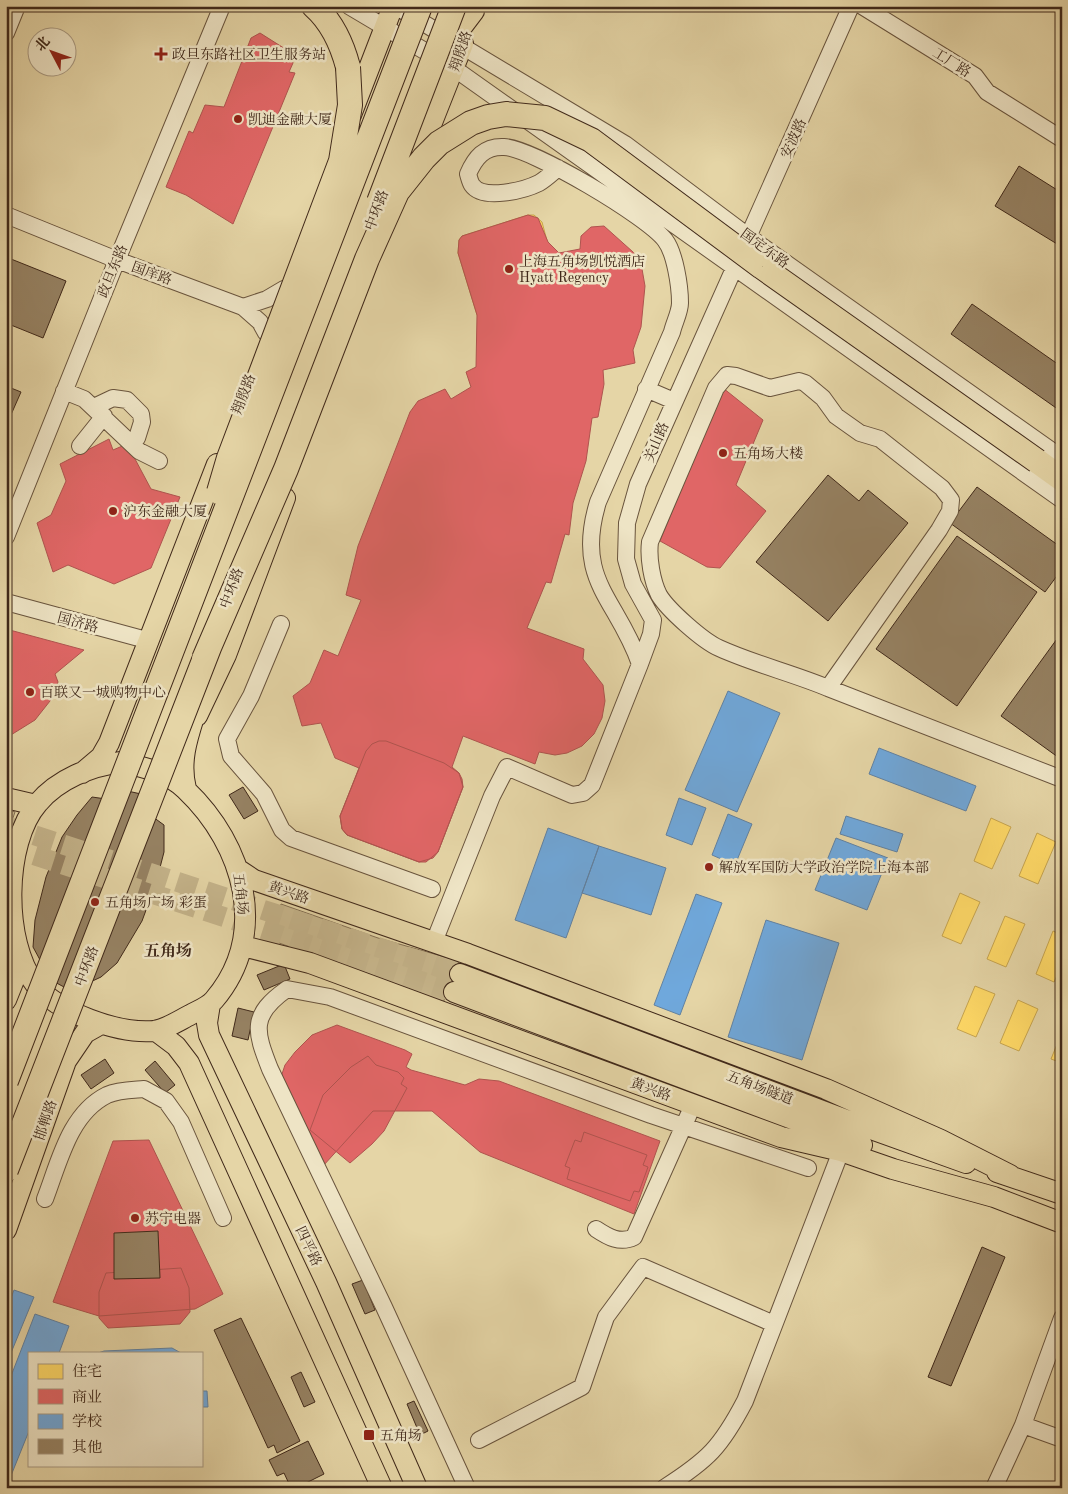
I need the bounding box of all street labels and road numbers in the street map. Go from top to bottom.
street label: 翔殷路 [447,29,474,73]
street label: 工厂路 [930,45,974,80]
street label: 安波路 [778,116,809,160]
street label: 中环路 [362,188,391,232]
street label: 国定东路 [738,226,792,271]
street label: 政旦东路 [95,242,130,300]
street label: 国庠路 [130,259,174,288]
street label: 翔殷路 [229,372,258,416]
street label: 关山路 [641,420,672,464]
street label: 中环路 [217,566,246,610]
street label: 国济路 [56,610,100,635]
street label: 五角场 [231,872,251,916]
street label: 黄兴路 [267,879,311,906]
street label: 中环路 [72,944,101,988]
street label: 五角场隧道 [724,1068,795,1107]
street label: 黄兴路 [629,1075,673,1104]
street label: 邯郸路 [32,1098,59,1142]
street label: 四平路 [293,1224,324,1268]

